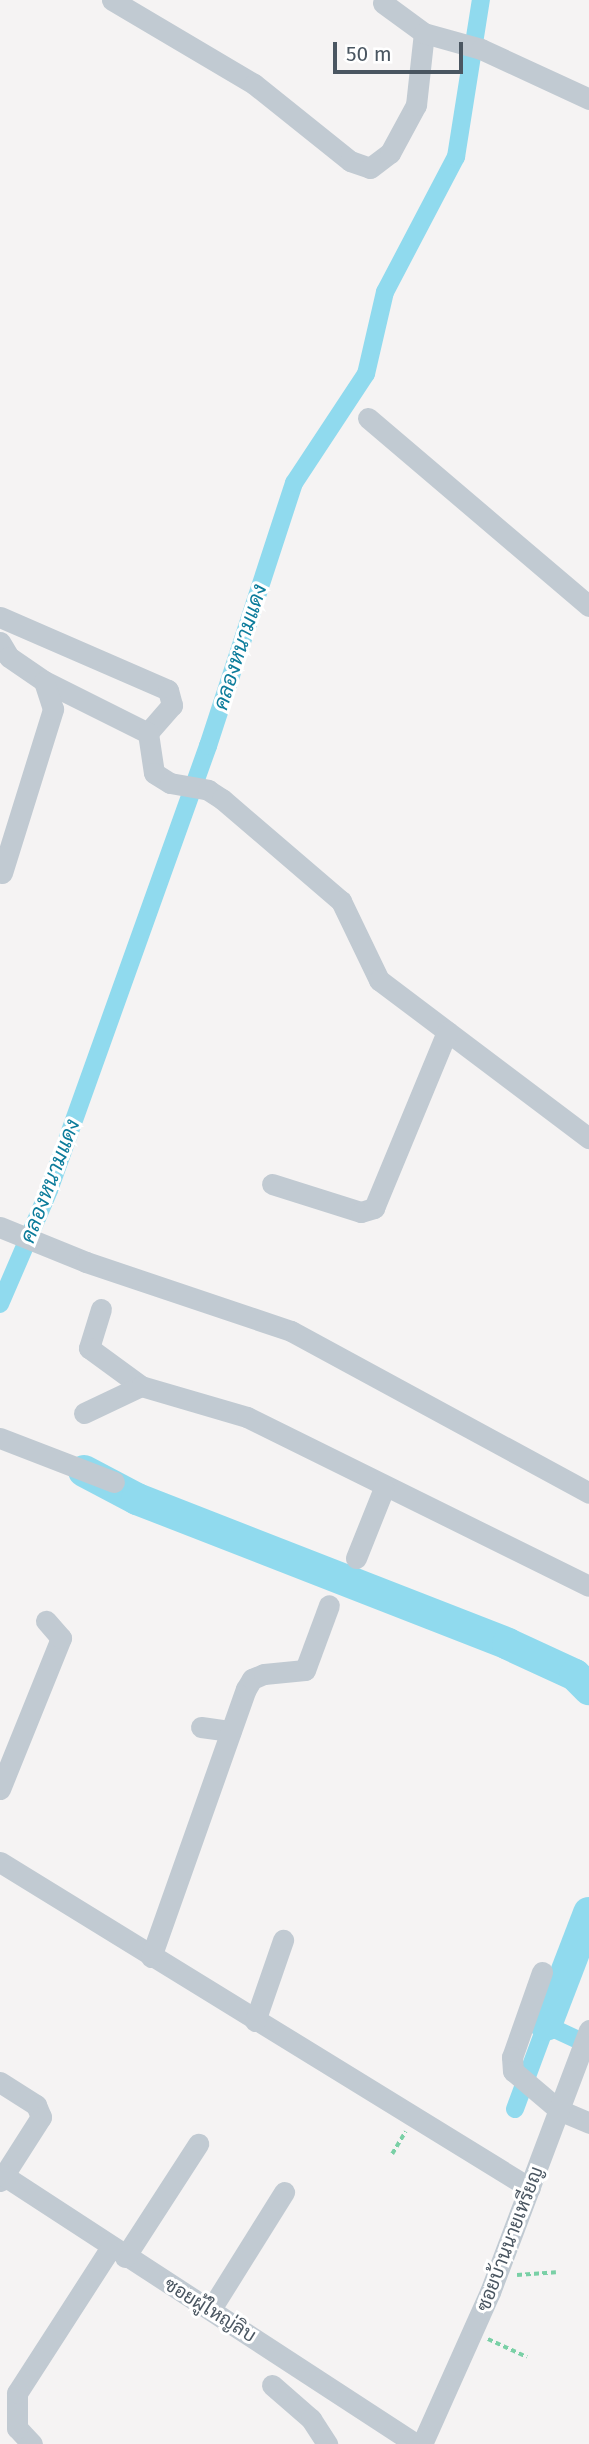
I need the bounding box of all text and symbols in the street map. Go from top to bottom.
scale bar [337,28,466,72]
text: 50 m [346,41,392,67]
water label: คลองหนามแดง [208,581,272,713]
water label: คลองหนามแดง [15,1116,85,1246]
street label: ซอยบ้านนายเหรียญ [472,2163,548,2315]
street label: ซอยผู้ใหญ่ลิบ [160,2273,260,2347]

